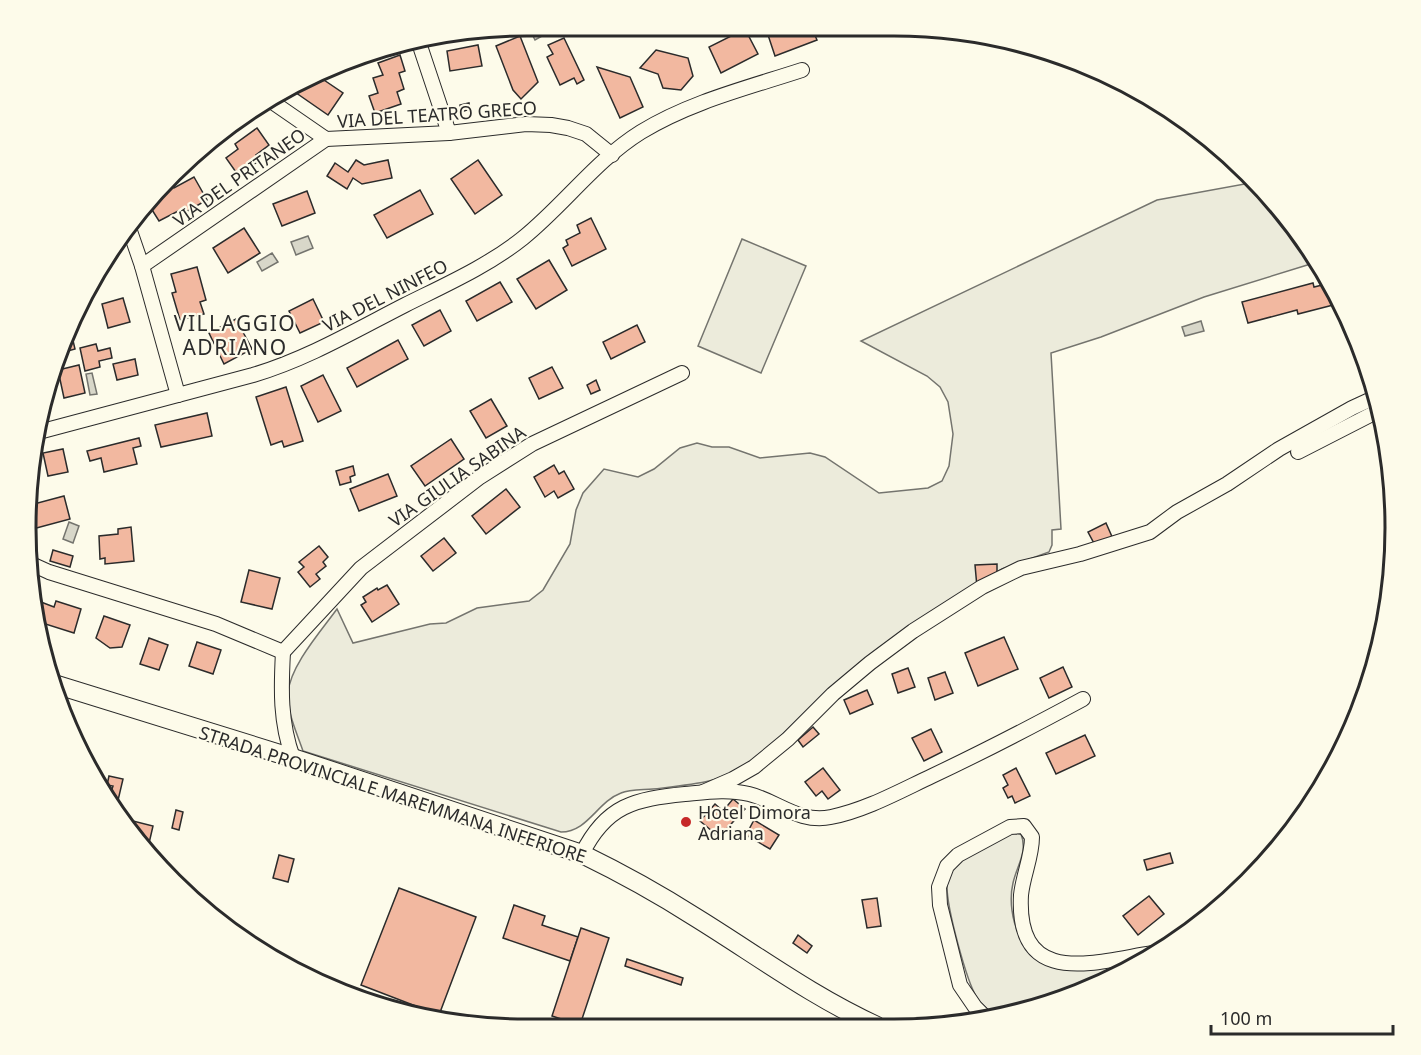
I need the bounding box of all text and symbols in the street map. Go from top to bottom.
street label: VIA DEL TEATRO GRECO [336,95,538,133]
street label: VIA DEL PRITANEO [168,122,310,232]
street label: VIA DEL NINFEO [318,253,452,337]
district label: VILLAGGIO ADRIANO [174,309,296,361]
street label: VIA GIULIA SABINA [384,420,530,532]
street label: STRADA PROVINCIALE MAREMMANA INFERIORE [196,720,590,868]
place label: Hotel Dimora Adriana [698,800,811,845]
marker: Hotel Dimora Adriana [679,815,693,829]
scale bar [1211,998,1392,1036]
text: 100 m [1220,1006,1272,1030]

